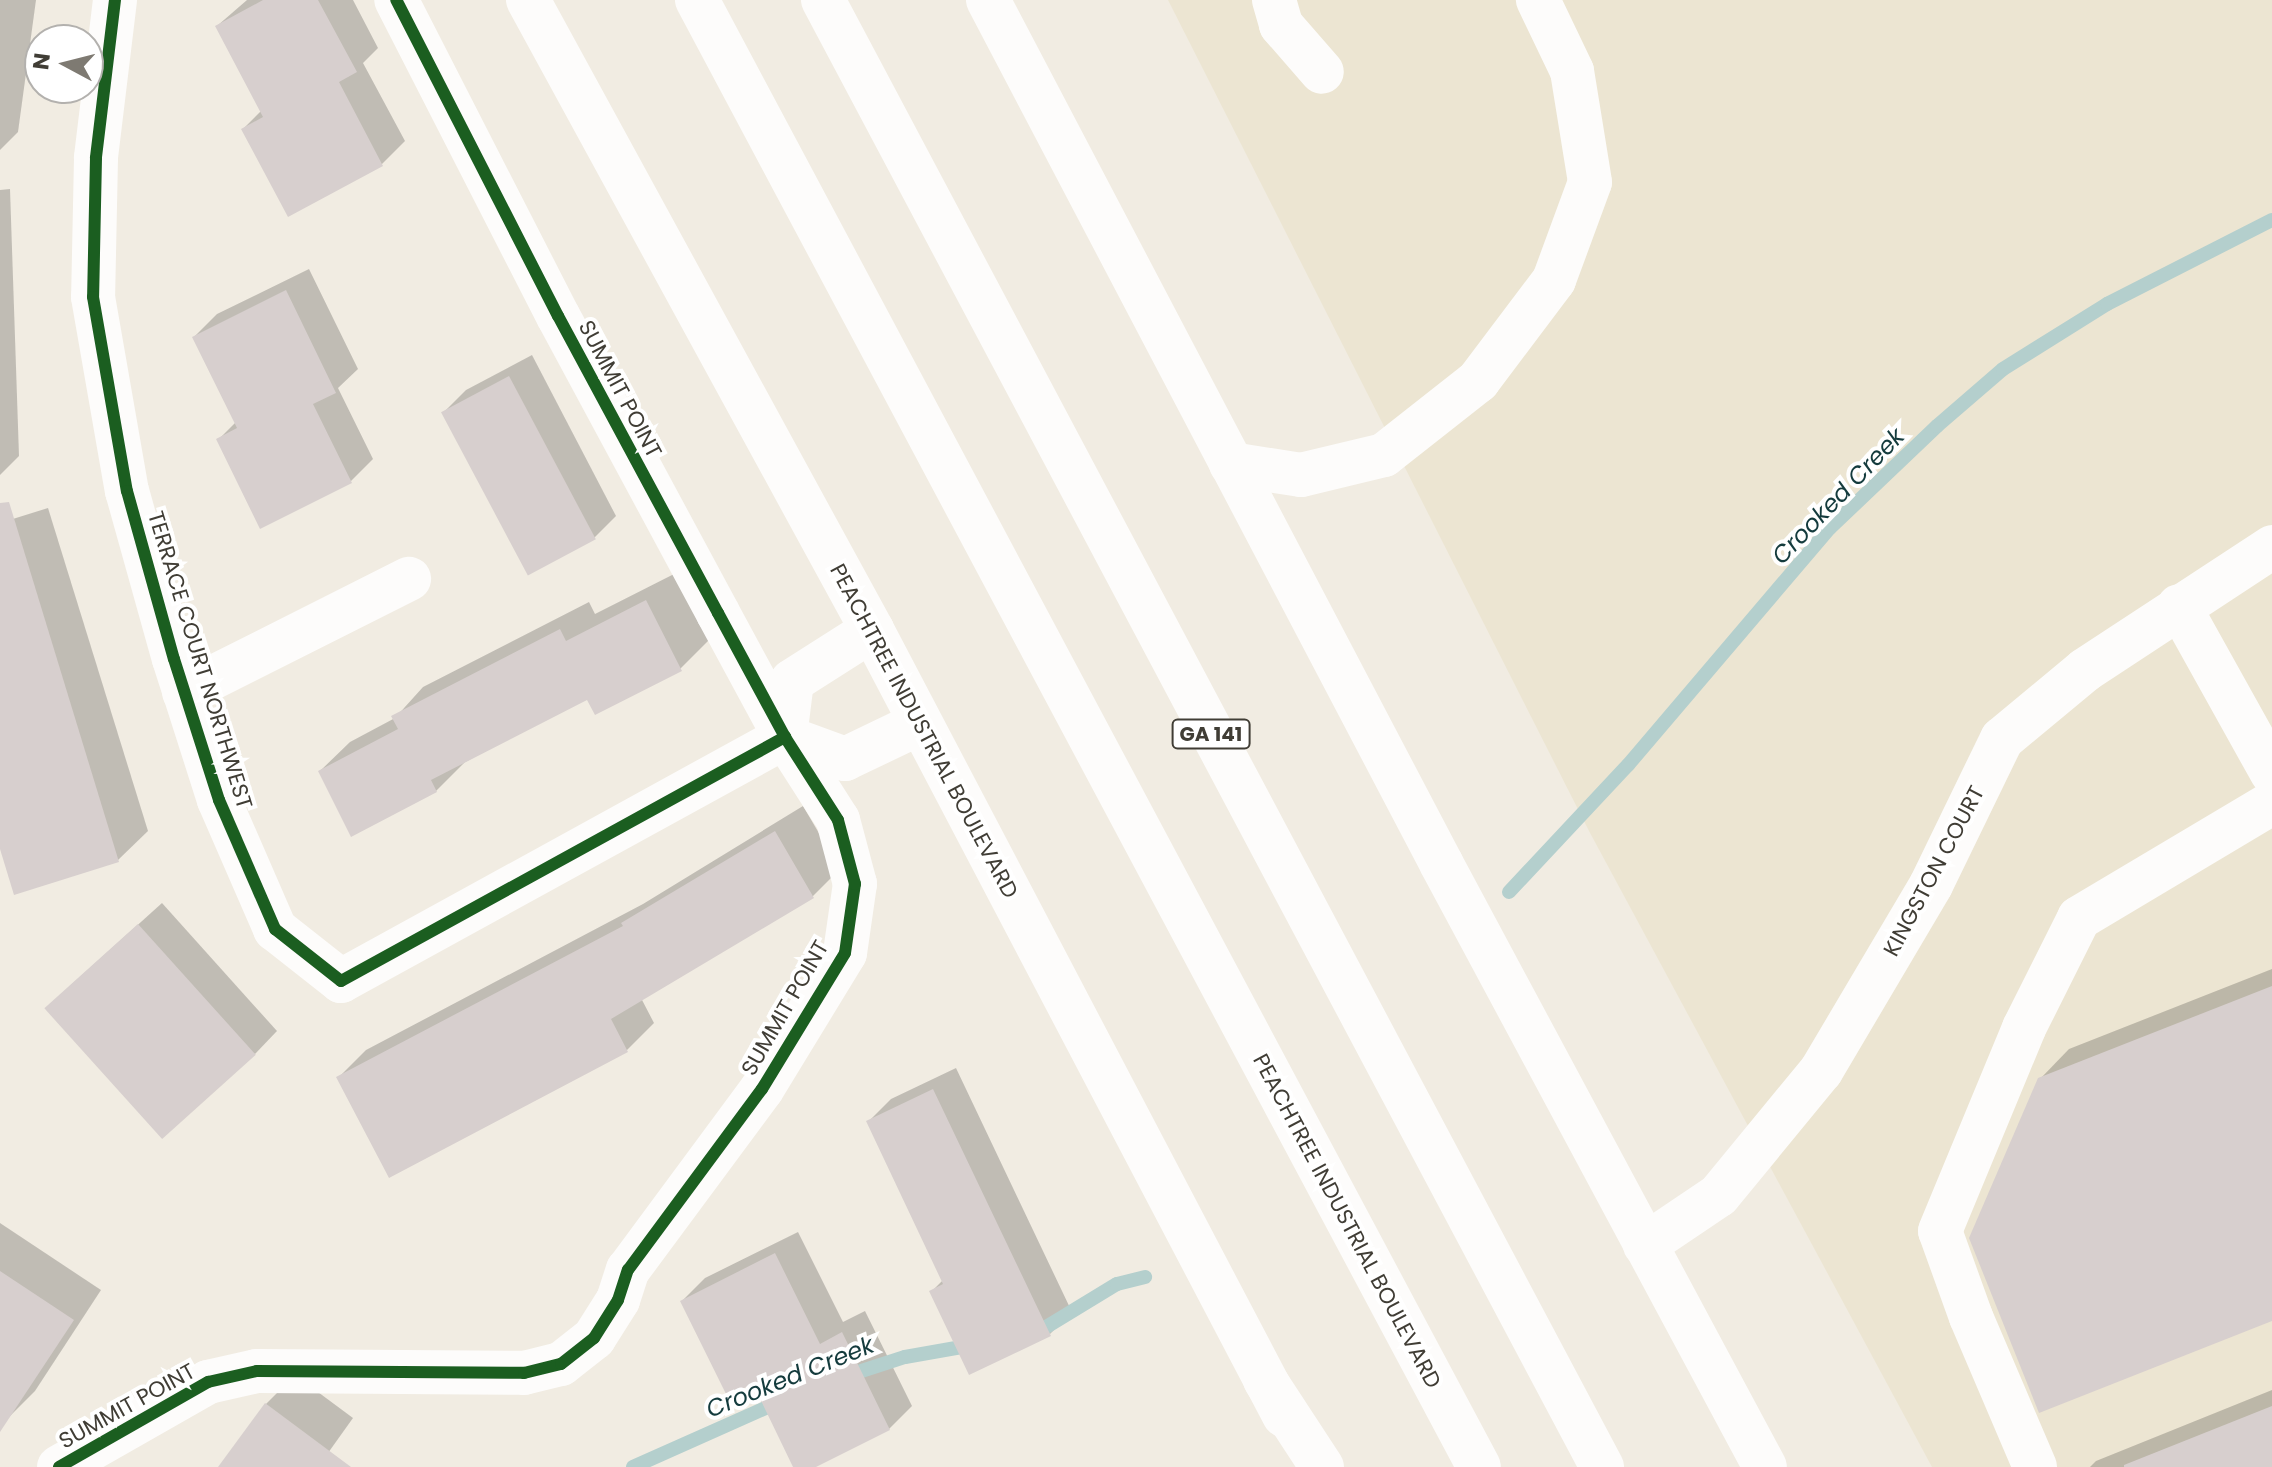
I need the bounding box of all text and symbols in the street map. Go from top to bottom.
north arrow [24,24,104,104]
text: N [25,51,58,71]
street label: SUMMIT POINT [573,316,667,462]
water label: Crooked Creek [1766,422,1910,570]
street label: TERRACE COURT NORTHWEST [142,508,258,812]
street label: PEACHTREE INDUSTRIAL BOULEVARD [824,559,1024,903]
road number: GA 141 [1171,718,1251,750]
street label: KINGSTON COURT [1878,781,1990,961]
street label: SUMMIT POINT [736,936,834,1080]
street label: PEACHTREE INDUSTRIAL BOULEVARD [1247,1049,1447,1393]
water label: Crooked Creek [702,1330,878,1424]
street label: SUMMIT POINT [54,1358,200,1454]

